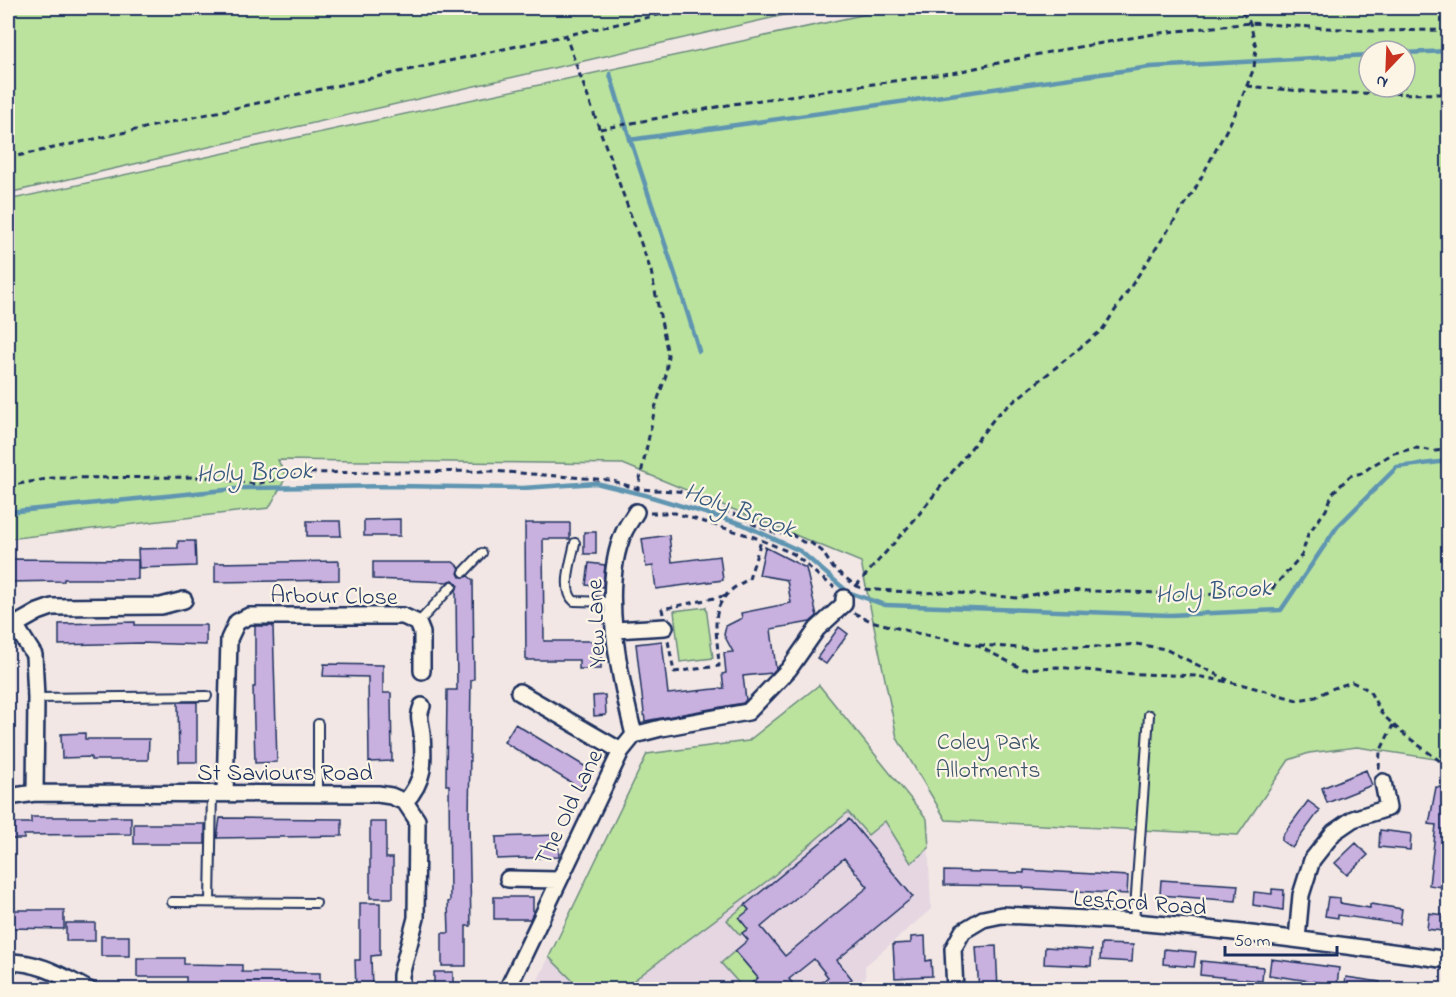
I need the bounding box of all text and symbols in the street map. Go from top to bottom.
north arrow [1357,39,1417,99]
text: N [1372,68,1392,94]
water label: Holy Brook [195,453,315,495]
water label: Holy Brook [678,474,802,550]
water label: Holy Brook [1154,570,1274,616]
street label: Yew Lane [578,578,617,667]
street label: Arbour Close [270,579,398,616]
park label: Coley Park Allotments [936,726,1040,789]
street label: The Old Lane [527,744,614,872]
street label: St Saviours Road [197,757,373,792]
street label: Lesford Road [1072,882,1208,927]
scale bar [1225,919,1338,957]
text: 50 m [1234,929,1271,955]

